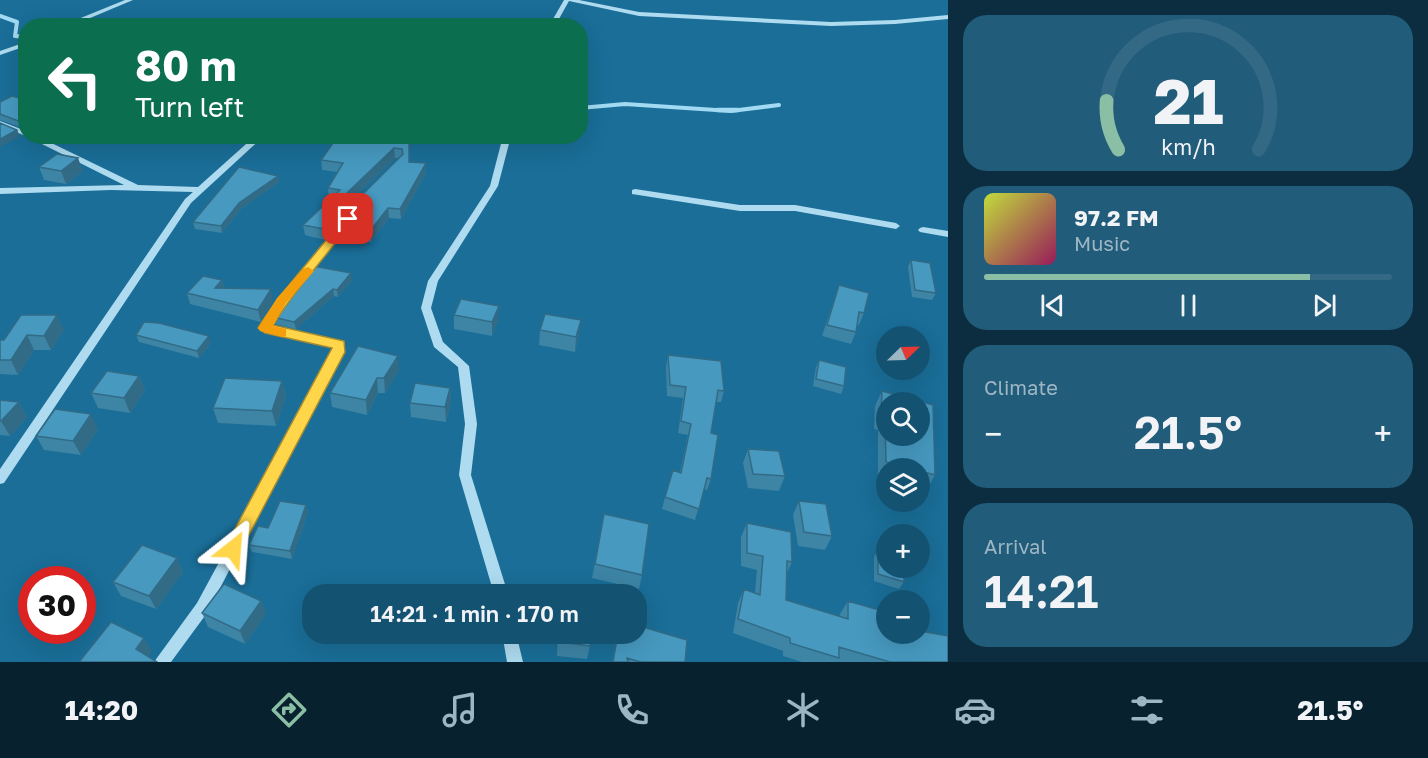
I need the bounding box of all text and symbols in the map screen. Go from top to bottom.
text: 80 m [135,40,236,90]
icon: left [36,42,114,120]
text: 21 [1153,63,1223,138]
text: Turn left [135,91,244,123]
text: km/h [1161,134,1215,160]
pin [322,193,373,244]
icon: arrive [331,202,364,235]
text: 97.2 FM [1074,204,1159,231]
text: Music [1074,231,1130,255]
icon: previous [1036,289,1069,322]
icon: pause [1172,289,1205,322]
icon: next [1308,289,1341,322]
north arrow [876,326,930,380]
map controls [876,326,930,644]
text: Climate [984,375,1058,399]
button: search [876,392,930,446]
text: 21.5° [1134,405,1242,459]
text: − [984,414,1002,453]
text: + [1374,414,1392,453]
button: layers [876,458,930,512]
position arrow [201,517,265,581]
button: + [876,524,930,578]
text: Arrival [984,534,1047,558]
text: 14:21 [984,564,1099,618]
speed limit sign: 30 [18,566,96,644]
button: − [876,590,930,644]
text: 14:21 · 1 min · 170 m [370,600,579,627]
icon: directions [268,689,310,731]
icon: music [439,689,481,731]
icon: phone [611,689,653,731]
icon: climate [782,689,824,731]
icon: car [954,689,996,731]
icon: filters [1126,689,1168,731]
text: 14:20 [65,694,138,726]
text: 21.5° [1297,694,1363,726]

